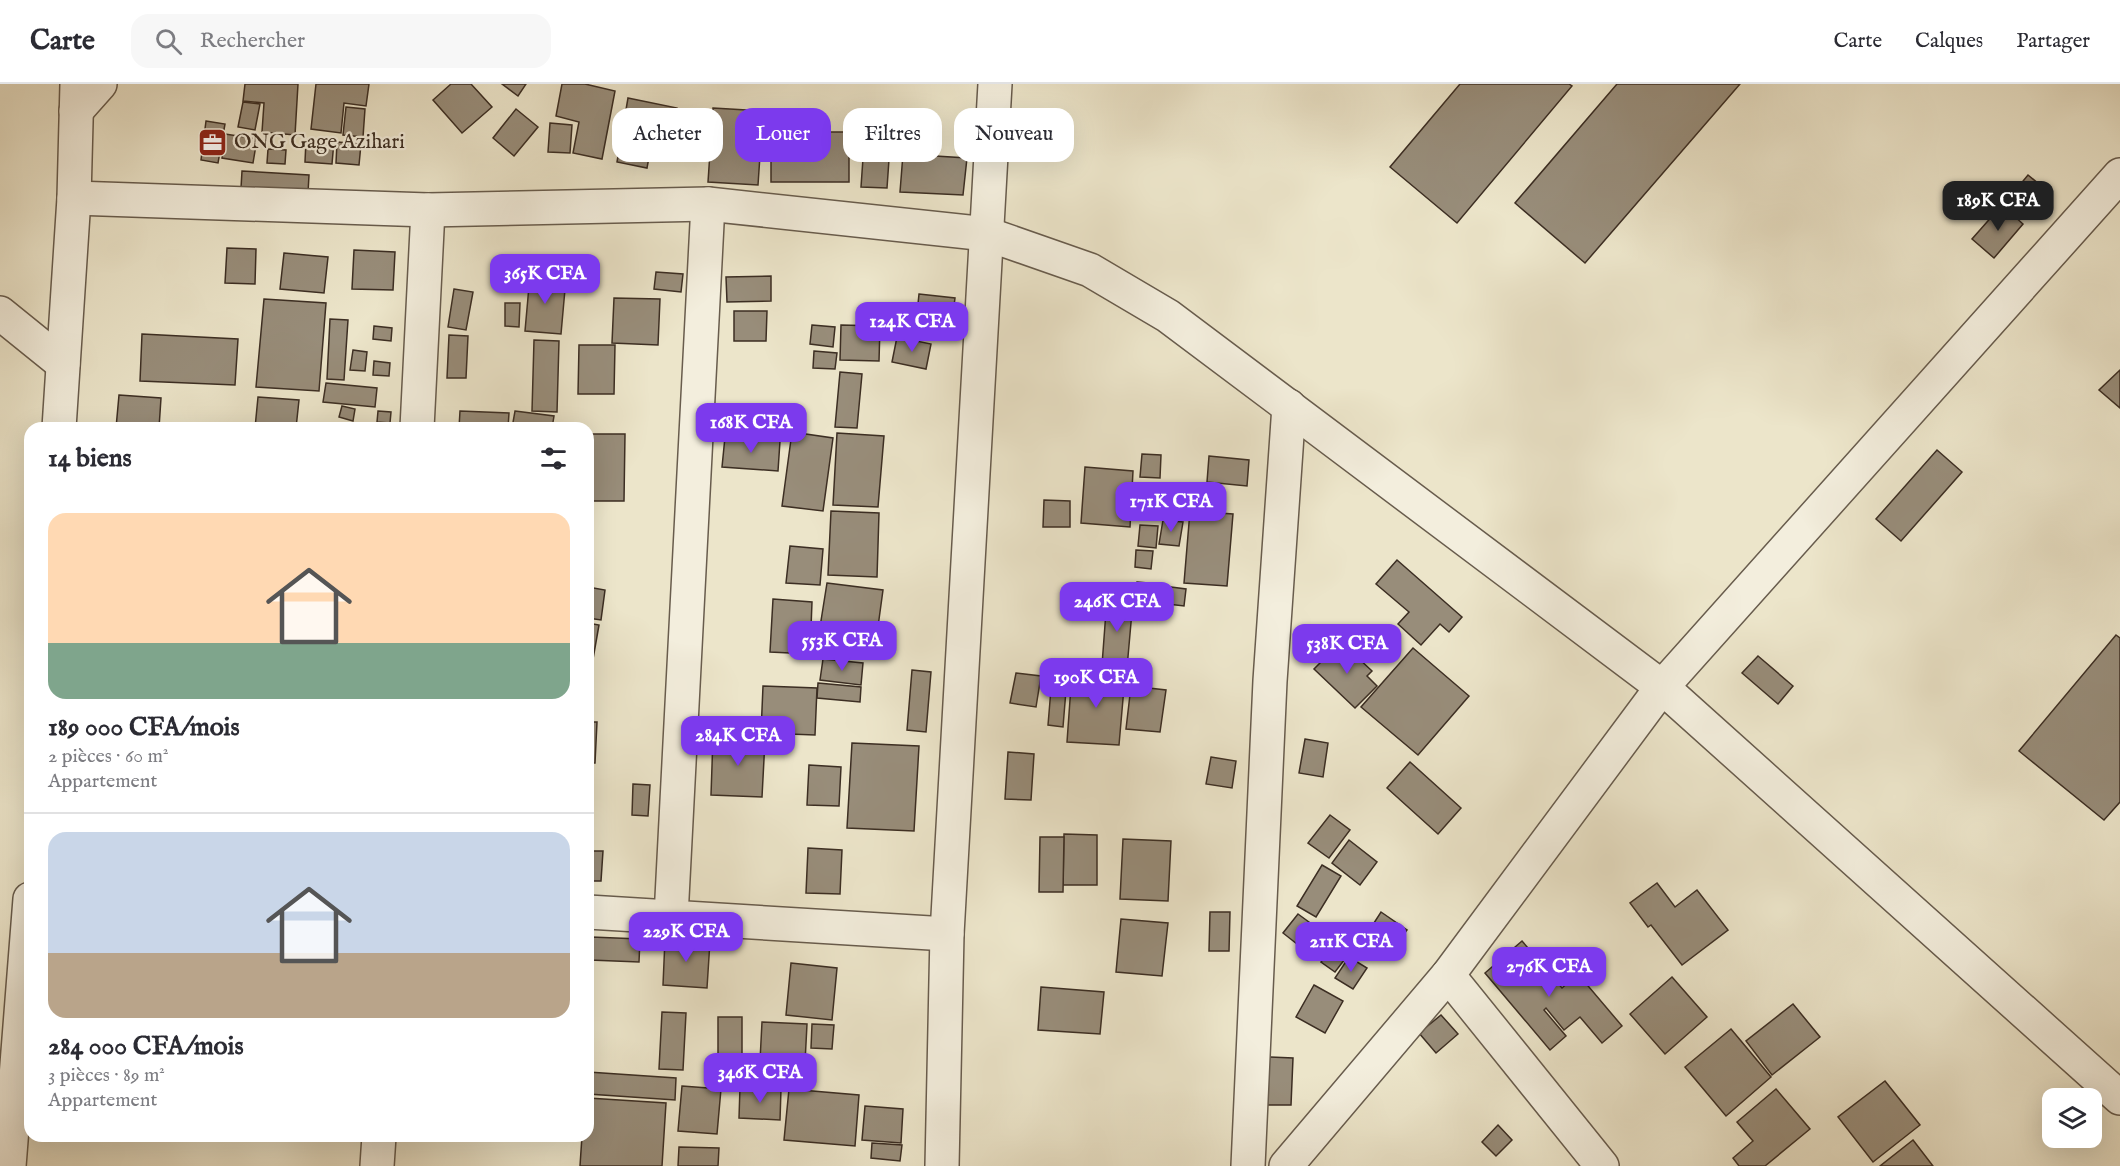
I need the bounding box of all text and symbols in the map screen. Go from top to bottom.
search box [131,14,551,68]
text: Carte [30,24,95,59]
icon: search [152,25,185,58]
text: Rechercher [200,27,305,55]
text: Carte [1833,28,1882,55]
text: Calques [1915,28,1983,55]
text: Partager [2016,28,2090,55]
chip: Acheter [612,108,723,162]
chip: Louer [735,108,831,162]
chip: Filtres [843,108,942,162]
chip: Nouveau [954,108,1074,162]
office icon: ONG Gage Azihari [197,126,229,158]
place label: ONG Gage Azihari [234,129,405,156]
pin: 189K CFA [1936,181,2060,232]
text: 189K CFA [1957,188,2039,213]
pin: 365K CFA [483,254,607,305]
text: 365K CFA [504,261,586,286]
pin: 124K CFA [850,302,974,353]
text: 124K CFA [869,309,955,334]
pin: 168K CFA [689,403,813,454]
text: 168K CFA [710,410,792,435]
text: 14 biens [48,442,132,475]
icon: filters [537,442,570,475]
pin: 171K CFA [1109,482,1233,533]
text: 171K CFA [1129,489,1213,514]
icon: home [255,552,363,660]
pin: 246K CFA [1055,582,1179,633]
text: 246K CFA [1074,589,1160,614]
pin: 553K CFA [780,621,904,672]
pin: 538K CFA [1285,624,1409,675]
text: 553K CFA [802,628,882,653]
text: 538K CFA [1306,631,1388,656]
pin: 190K CFA [1034,658,1158,709]
text: 190K CFA [1054,665,1138,690]
text: 189 000 CFA/mois [48,711,240,744]
pin: 284K CFA [676,716,800,767]
text: 284K CFA [695,723,781,748]
text: 2 pièces · 60 m² [48,744,169,769]
text: Appartement [48,769,157,794]
icon: home [255,871,363,979]
pin: 229K CFA [624,912,748,963]
text: 229K CFA [643,919,729,944]
pin: 211K CFA [1289,922,1413,973]
text: 211K CFA [1309,929,1393,954]
pin: 276K CFA [1487,947,1611,998]
text: 276K CFA [1506,954,1592,979]
text: 284 000 CFA/mois [48,1030,244,1063]
pin: 346K CFA [698,1053,822,1104]
text: 346K CFA [718,1060,802,1085]
text: 3 pièces · 89 m² [48,1063,165,1088]
text: Appartement [48,1088,157,1113]
map controls [2042,1088,2102,1148]
button: layers [2042,1088,2102,1148]

